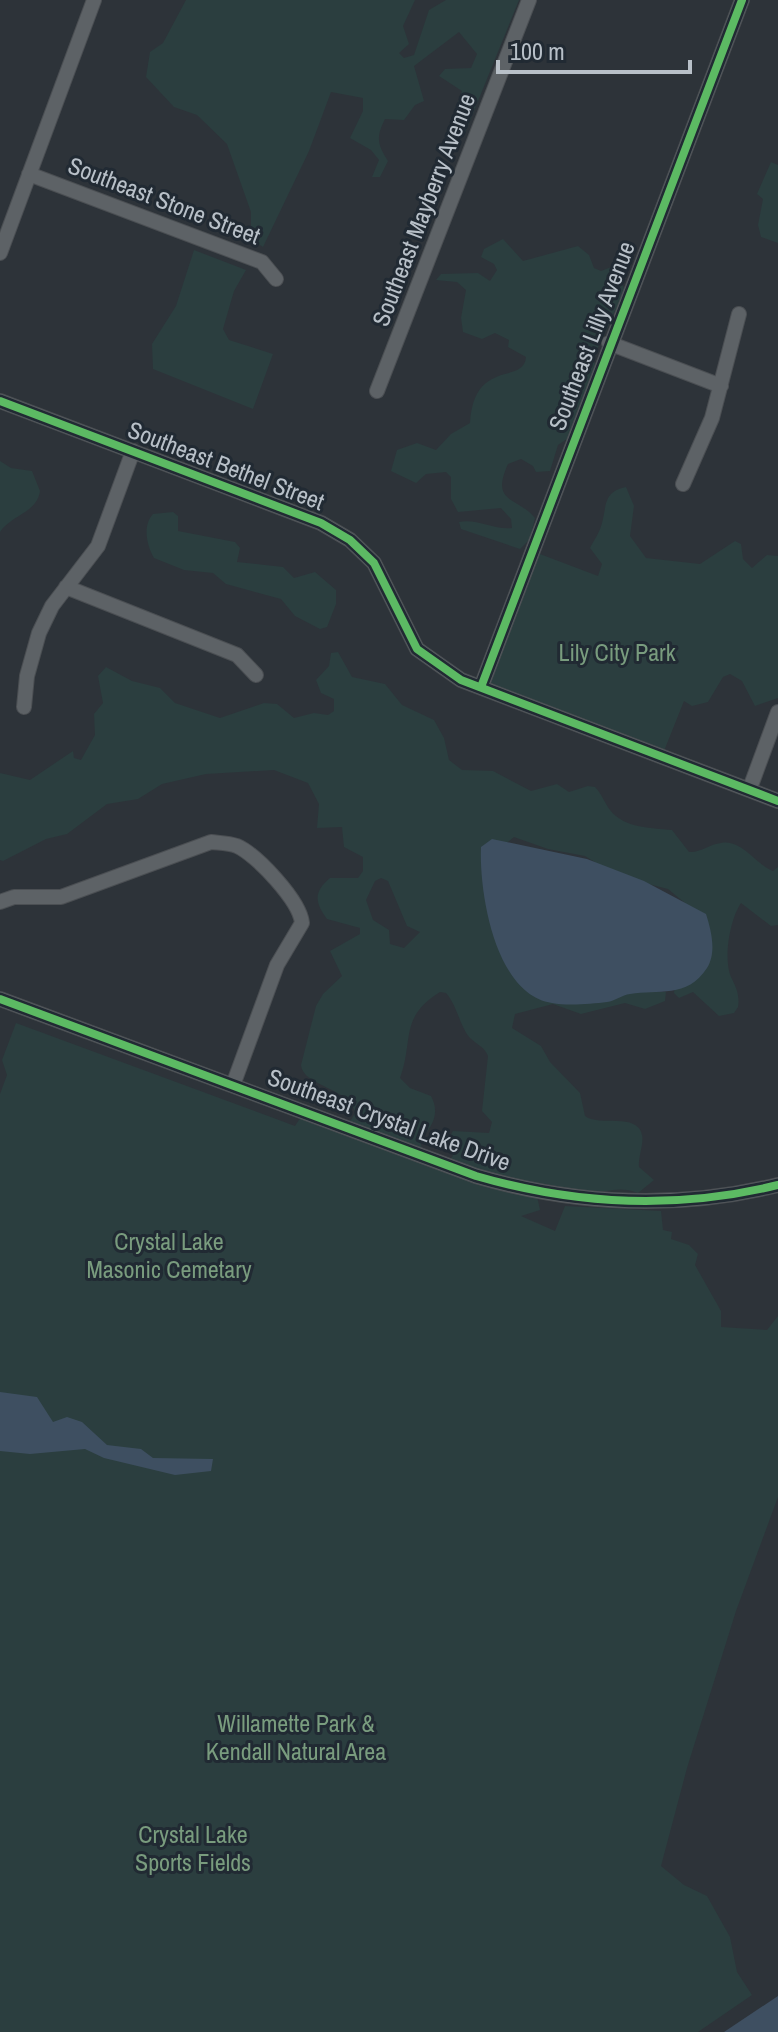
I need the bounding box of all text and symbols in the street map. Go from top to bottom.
scale bar [498,24,690,74]
text: 100 m [510,35,565,67]
street label: Southeast Mayberry Avenue [364,89,482,331]
street label: Southeast Stone Street [64,149,266,252]
street label: Southeast Lilly Avenue [540,237,642,435]
street label: Southeast Bethel Street [124,413,330,517]
park label: Lily City Park [558,636,676,668]
street label: Southeast Crystal Lake Drive [264,1060,515,1178]
park label: Crystal Lake Masonic Cemetary [86,1225,252,1285]
park label: Willamette Park & Kendall Natural Area [206,1707,386,1767]
park label: Crystal Lake Sports Fields [135,1818,251,1878]

